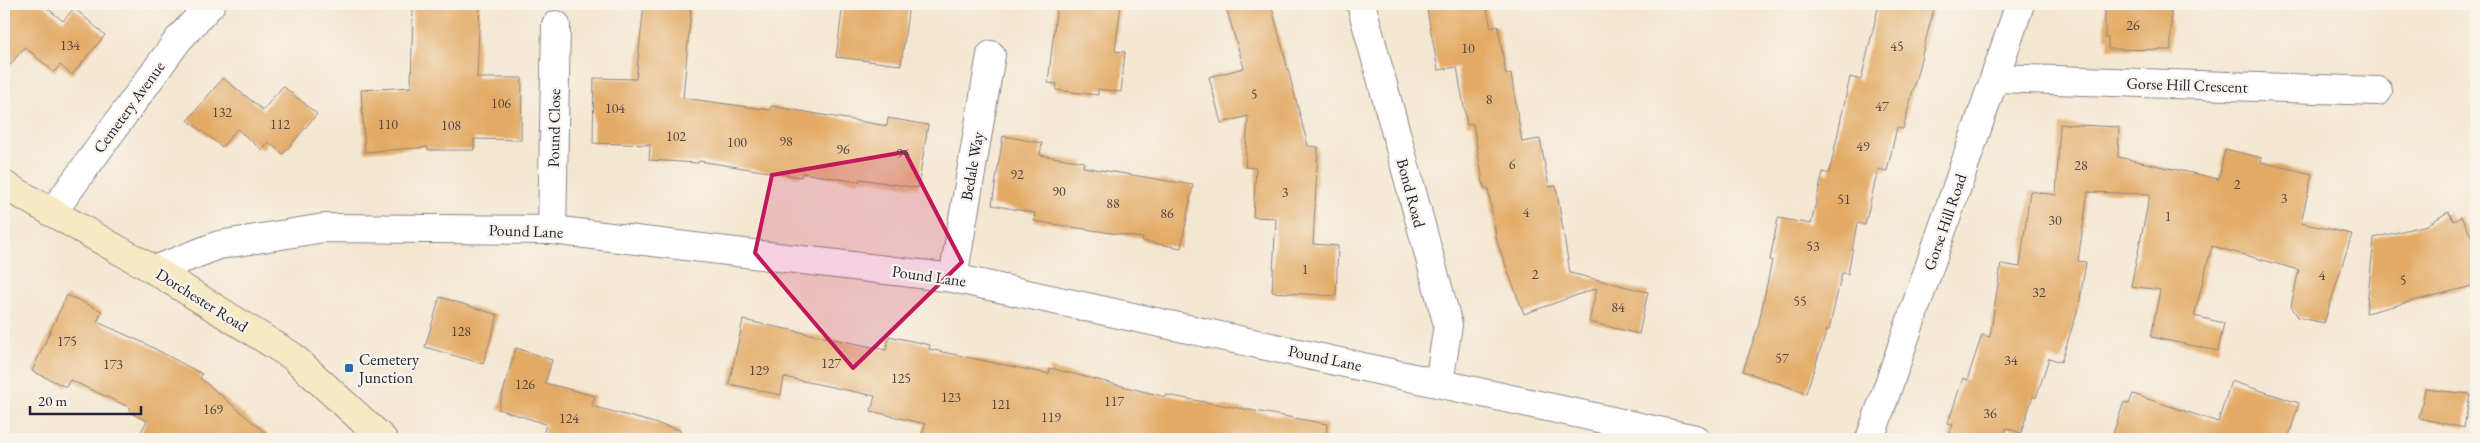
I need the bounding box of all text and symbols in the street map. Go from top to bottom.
house number: 26 [2126,16,2140,34]
house number: 134 [60,36,80,54]
house number: 45 [1890,37,1904,55]
house number: 10 [1461,39,1475,57]
street label: Cemetery Avenue [88,57,170,157]
street label: Gorse Hill Crescent [2126,72,2248,98]
house number: 5 [1251,85,1257,103]
street label: Pound Close [543,88,565,168]
house number: 8 [1486,90,1493,108]
house number: 106 [491,94,511,112]
house number: 47 [1875,97,1889,115]
house number: 104 [605,99,625,117]
house number: 132 [212,103,232,121]
house number: 112 [270,115,290,133]
house number: 110 [378,115,398,133]
house number: 108 [441,116,461,134]
house number: 102 [666,127,686,145]
street label: Bedale Way [956,129,989,202]
house number: 98 [779,132,793,150]
house number: 100 [727,133,747,151]
house number: 49 [1856,137,1870,155]
house number: 96 [836,140,850,158]
house number: 94 [896,144,910,162]
house number: 6 [1509,155,1516,173]
street label: Bond Road [1392,156,1431,231]
house number: 28 [2074,156,2088,174]
house number: 92 [1010,165,1024,183]
street label: Gorse Hill Road [1919,170,1972,273]
house number: 2 [2234,175,2241,193]
house number: 90 [1052,182,1066,200]
house number: 3 [1282,183,1289,201]
house number: 3 [2281,189,2288,207]
house number: 51 [1837,190,1851,208]
house number: 88 [1106,194,1120,212]
house number: 4 [1523,203,1530,221]
house number: 86 [1160,204,1174,222]
house number: 1 [2165,207,2171,225]
house number: 30 [2048,211,2062,229]
street label: Pound Lane [488,219,564,243]
house number: 53 [1806,237,1820,255]
street label: Pound Lane [891,260,967,292]
house number: 1 [1302,260,1308,278]
street label: Dorchester Road [152,263,253,337]
house number: 2 [1532,265,1539,283]
house number: 4 [2319,266,2326,284]
house number: 5 [2400,271,2406,289]
house number: 32 [2032,283,2046,301]
house number: 55 [1793,292,1807,310]
house number: 84 [1611,298,1625,316]
house number: 128 [451,322,471,340]
house number: 175 [57,332,77,350]
street label: Pound Lane [1286,340,1364,376]
place label: Cemetery Junction [357,349,420,388]
house number: 57 [1775,349,1789,367]
house number: 34 [2004,351,2018,369]
house number: 127 [821,354,841,372]
house number: 173 [103,355,123,373]
house number: 129 [749,361,769,379]
marker: Cemetery Junction [343,362,355,374]
house number: 125 [891,369,911,387]
house number: 126 [515,375,535,393]
scale bar [30,383,141,415]
house number: 123 [941,388,961,406]
text: 20 m [38,391,67,410]
house number: 117 [1104,392,1124,410]
house number: 121 [991,395,1011,413]
house number: 169 [203,400,223,418]
house number: 36 [1983,404,1997,422]
house number: 119 [1041,408,1061,426]
house number: 124 [559,409,579,427]

